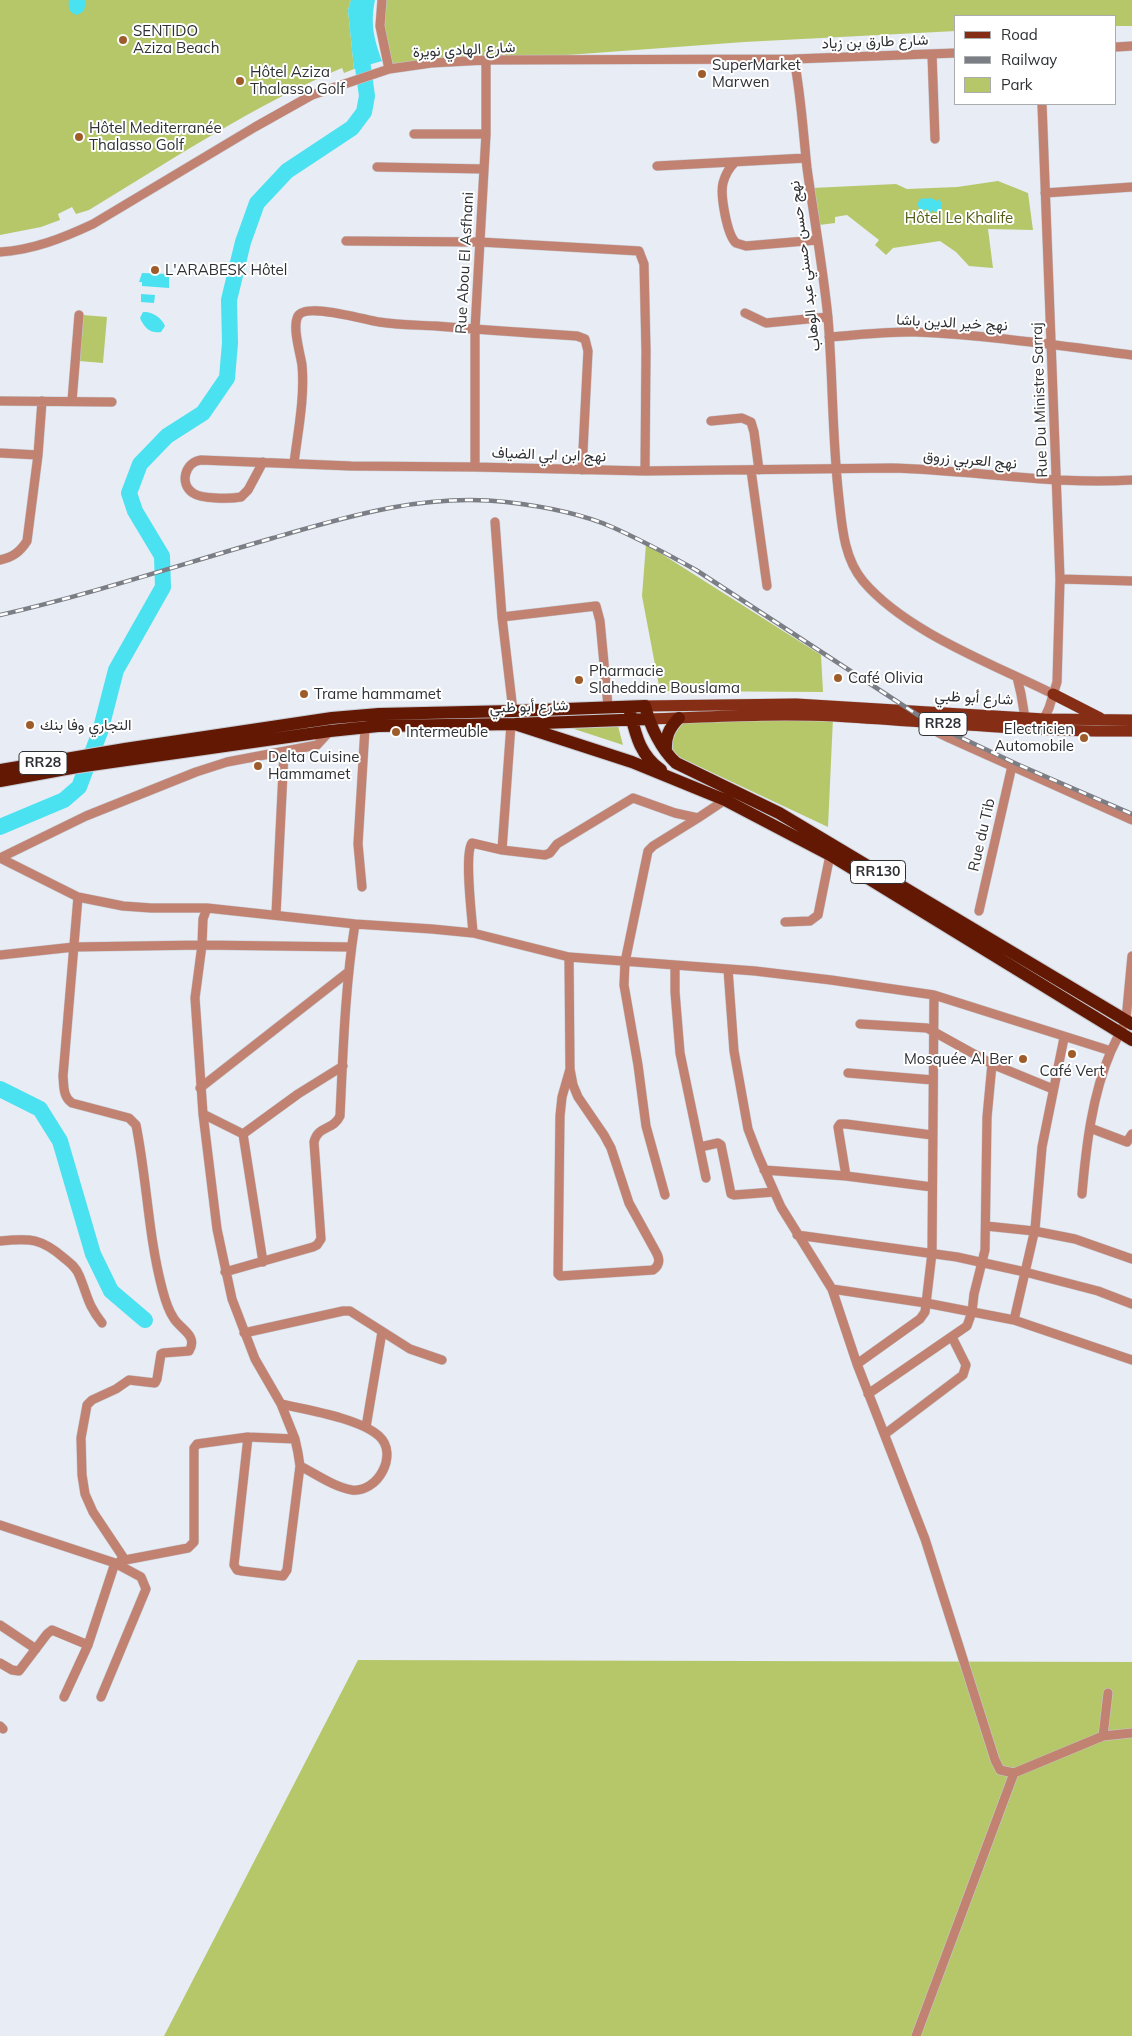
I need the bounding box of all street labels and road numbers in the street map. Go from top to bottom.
street label: شارع طارق بن زياد [821,31,929,53]
street label: شارع الهادي نويرة [412,38,516,62]
street label: نهج حسن حسني عبد الوهاب [786,180,824,352]
street label: Rue Abou El Asfhani [452,192,478,334]
street label: نهج خير الدين باشا [896,311,1008,335]
street label: Rue Du Ministre Sarraj [1028,322,1052,478]
street label: نهج ابن ابي الضياف [491,444,607,466]
street label: نهج العربي زروق [922,447,1018,473]
street label: شارع أبو ظبي [934,687,1014,709]
street label: شارع أبو ظبي [489,697,569,717]
road number: RR28 [919,712,967,736]
road number: RR28 [19,751,67,774]
street label: Rue du Tib [965,797,999,873]
road number: RR130 [850,860,906,884]

